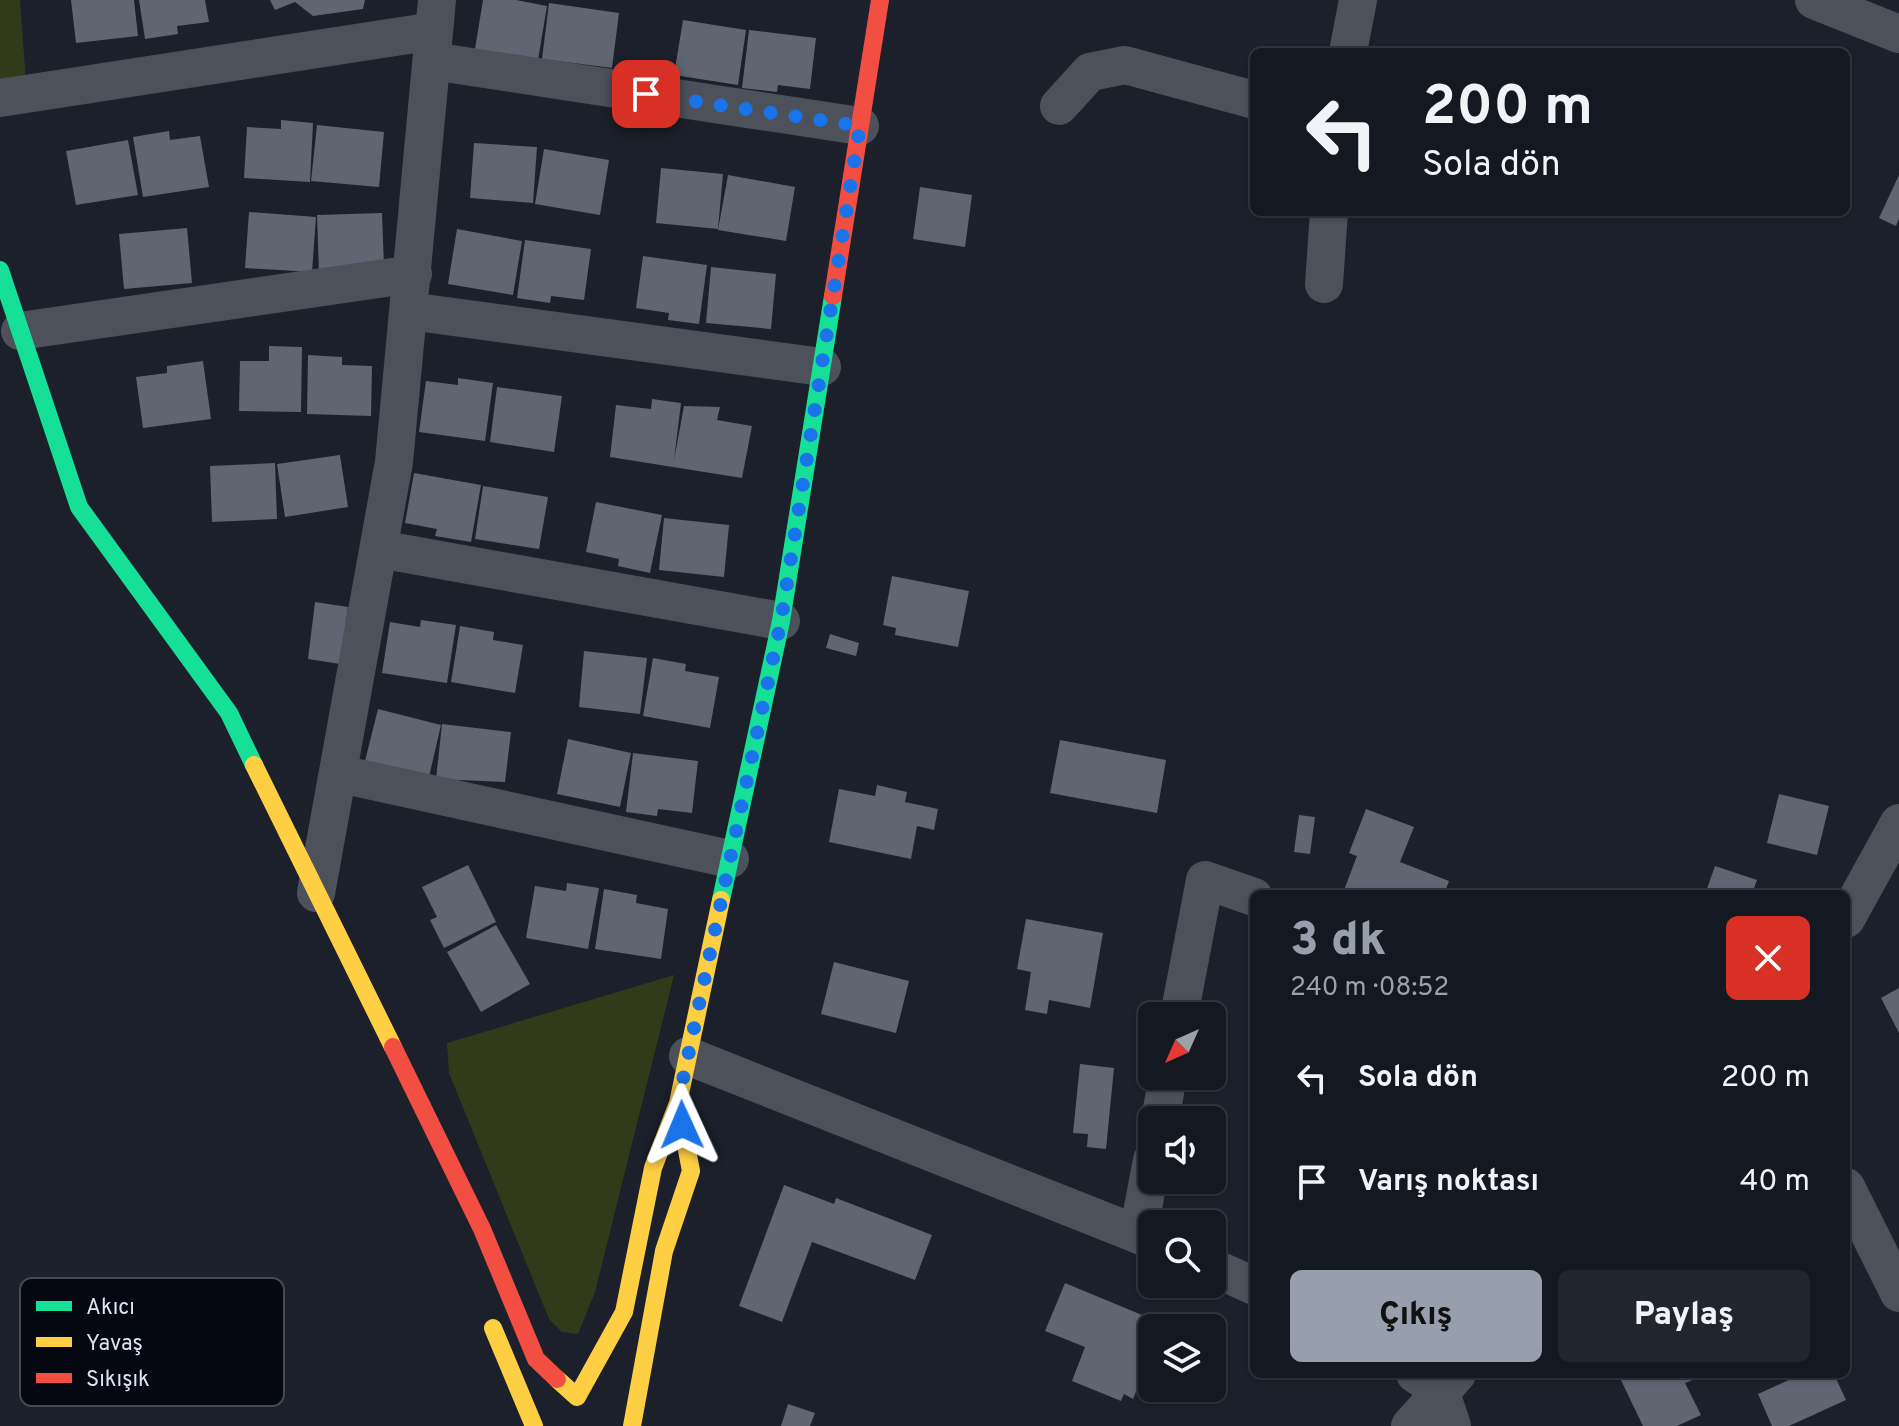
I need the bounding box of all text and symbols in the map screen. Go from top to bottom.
pin [612,60,680,128]
icon: arrive [624,72,668,116]
text: 200 m [1422,74,1593,144]
icon: left [1290,80,1394,184]
text: Sola dön [1422,143,1561,189]
text: 3 dk [1290,912,1386,972]
button: close [1726,916,1810,1000]
text: 240 m · 08:52 [1290,972,1449,1005]
north arrow [1138,1002,1226,1090]
map controls [1138,1002,1226,1402]
icon: left [1290,1056,1334,1100]
text: Sola dön [1358,1060,1478,1097]
text: 200 m [1721,1060,1810,1097]
position arrow [640,1083,724,1167]
button: sound [1138,1106,1226,1194]
icon: arrive [1290,1160,1334,1204]
text: Varış noktası [1358,1164,1539,1201]
text: 40 m [1740,1164,1810,1201]
button: search [1138,1210,1226,1298]
button: Çıkış [1290,1270,1542,1362]
button: Paylaş [1558,1270,1810,1362]
legend [20,1278,284,1406]
text: Akıcı [86,1295,135,1322]
button: layers [1138,1314,1226,1402]
text: Yavaş [86,1331,143,1358]
text: Sıkışık [86,1367,150,1394]

